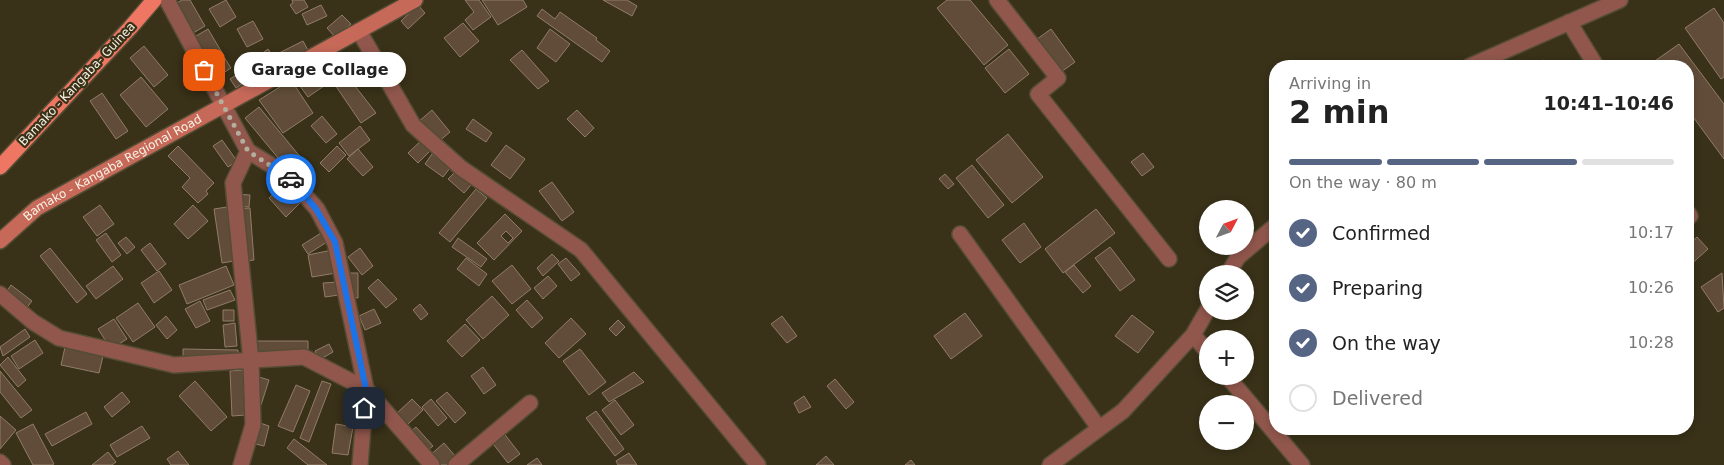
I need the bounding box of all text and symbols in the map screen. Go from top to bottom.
street label: Bamako - Kangaba- Guinea [16,19,138,149]
pin [183,49,225,91]
callout: Garage Collage [234,52,406,88]
icon: bag [190,56,218,84]
text: Garage Collage [251,60,389,79]
text: Arriving in [1289,74,1371,93]
text: 10:41–10:46 [1544,92,1674,114]
text: 2 min [1289,93,1390,131]
street label: Bamako - Kangaba Regional Road [20,112,204,224]
courier [266,154,316,204]
icon: car [277,165,305,193]
text: On the way · 80 m [1289,173,1437,192]
north arrow [1199,200,1254,255]
map controls [1199,200,1254,450]
icon: check [1289,219,1317,247]
text: Confirmed [1332,222,1431,244]
text: 10:17 [1628,223,1674,242]
button: layers [1199,265,1254,320]
icon: check [1289,274,1317,302]
text: Preparing [1332,277,1423,299]
text: 10:26 [1628,278,1674,297]
icon: check [1289,329,1317,357]
button: + [1199,330,1254,385]
text: On the way [1332,332,1441,354]
text: 10:28 [1628,333,1674,352]
pin [343,387,385,429]
text: Delivered [1332,387,1423,409]
icon: home [350,394,378,422]
button: − [1199,395,1254,450]

